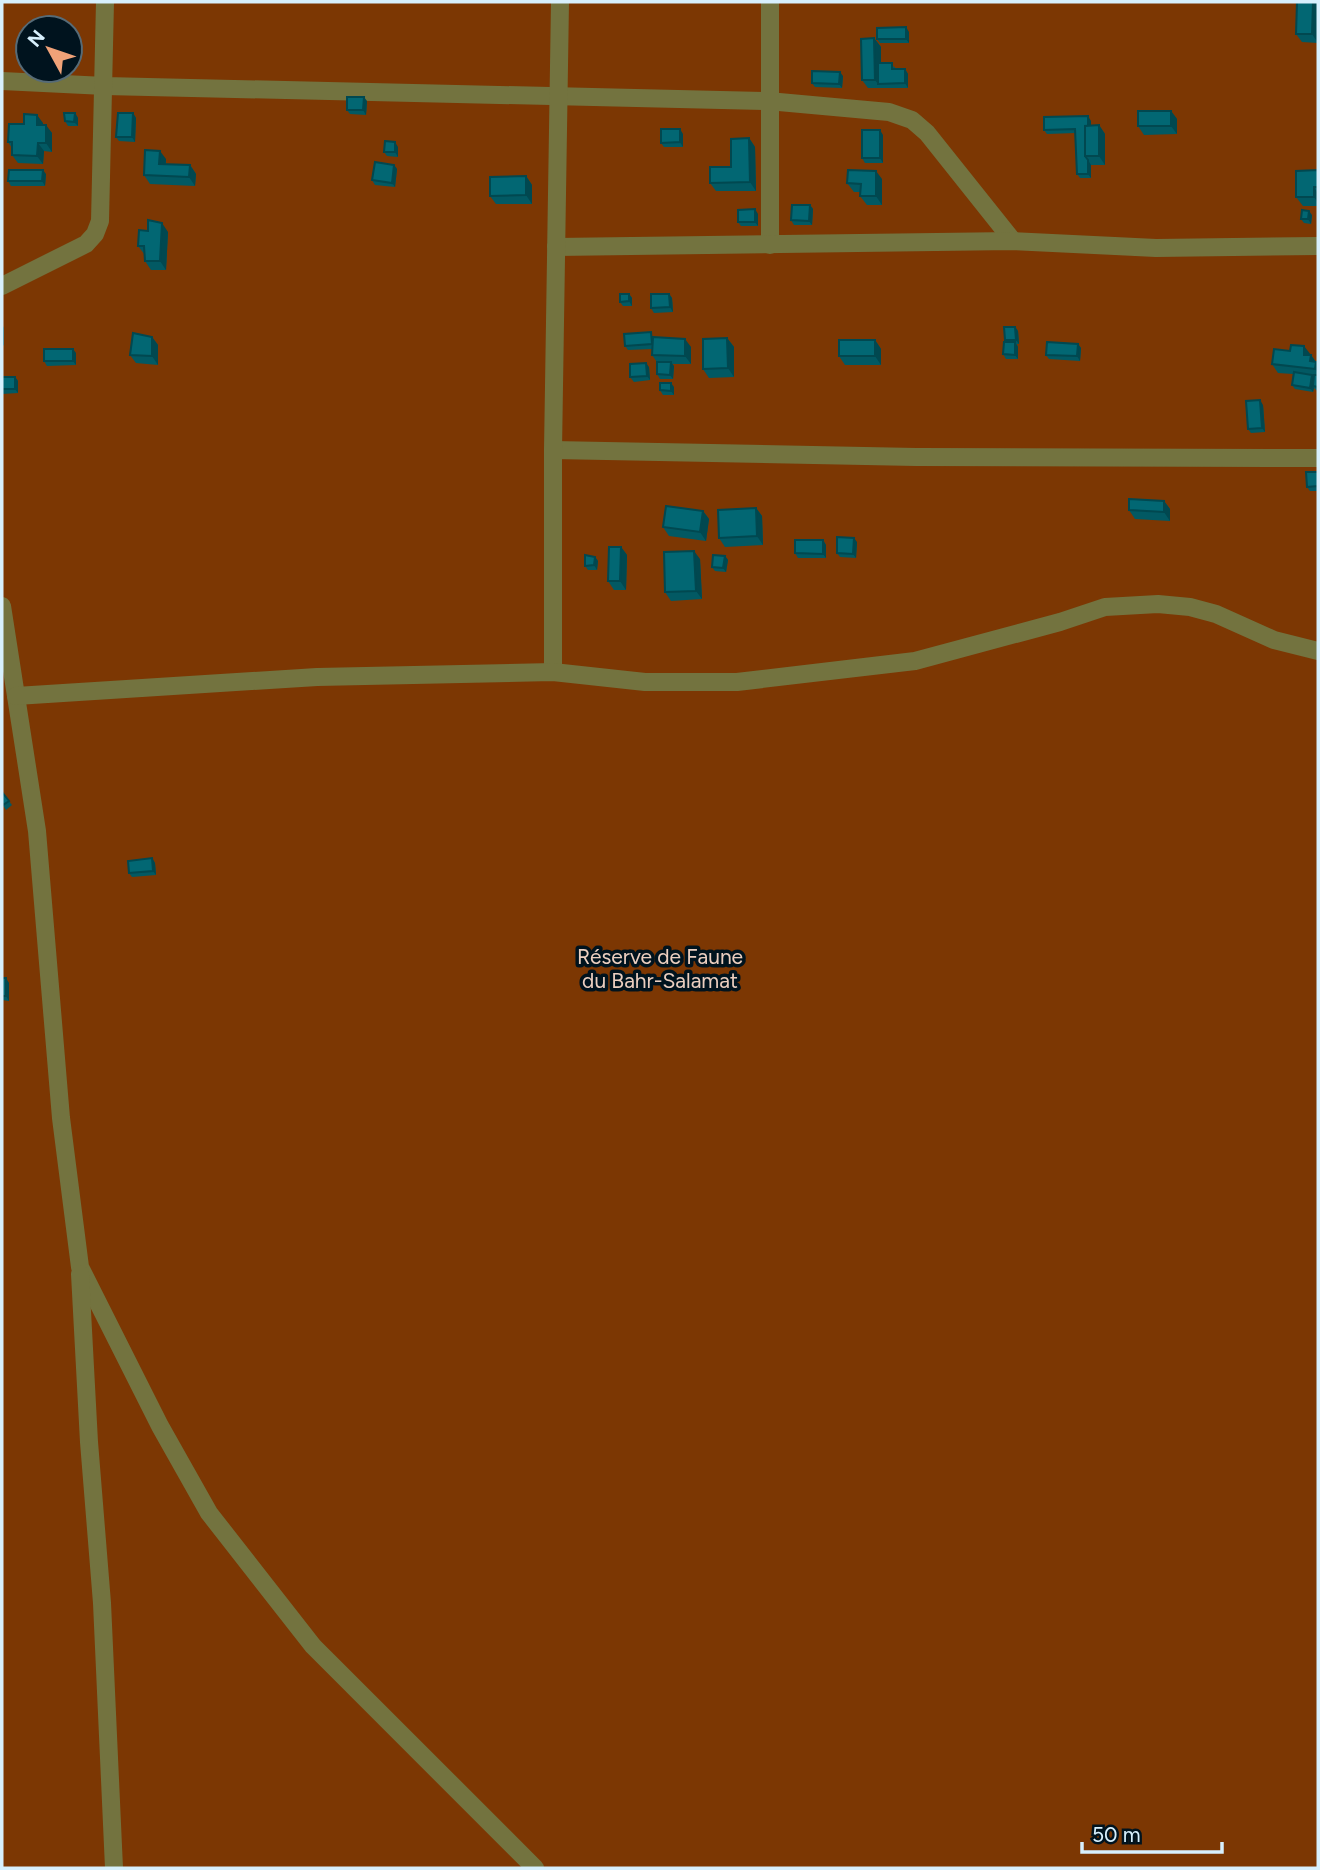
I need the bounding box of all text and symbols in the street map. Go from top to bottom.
north arrow [14,14,84,84]
text: N [23,25,50,51]
park label: Réserve de Faune du Bahr-Salamat [577,944,743,993]
scale bar [1082,1811,1222,1855]
text: 50 m [1092,1822,1141,1847]

